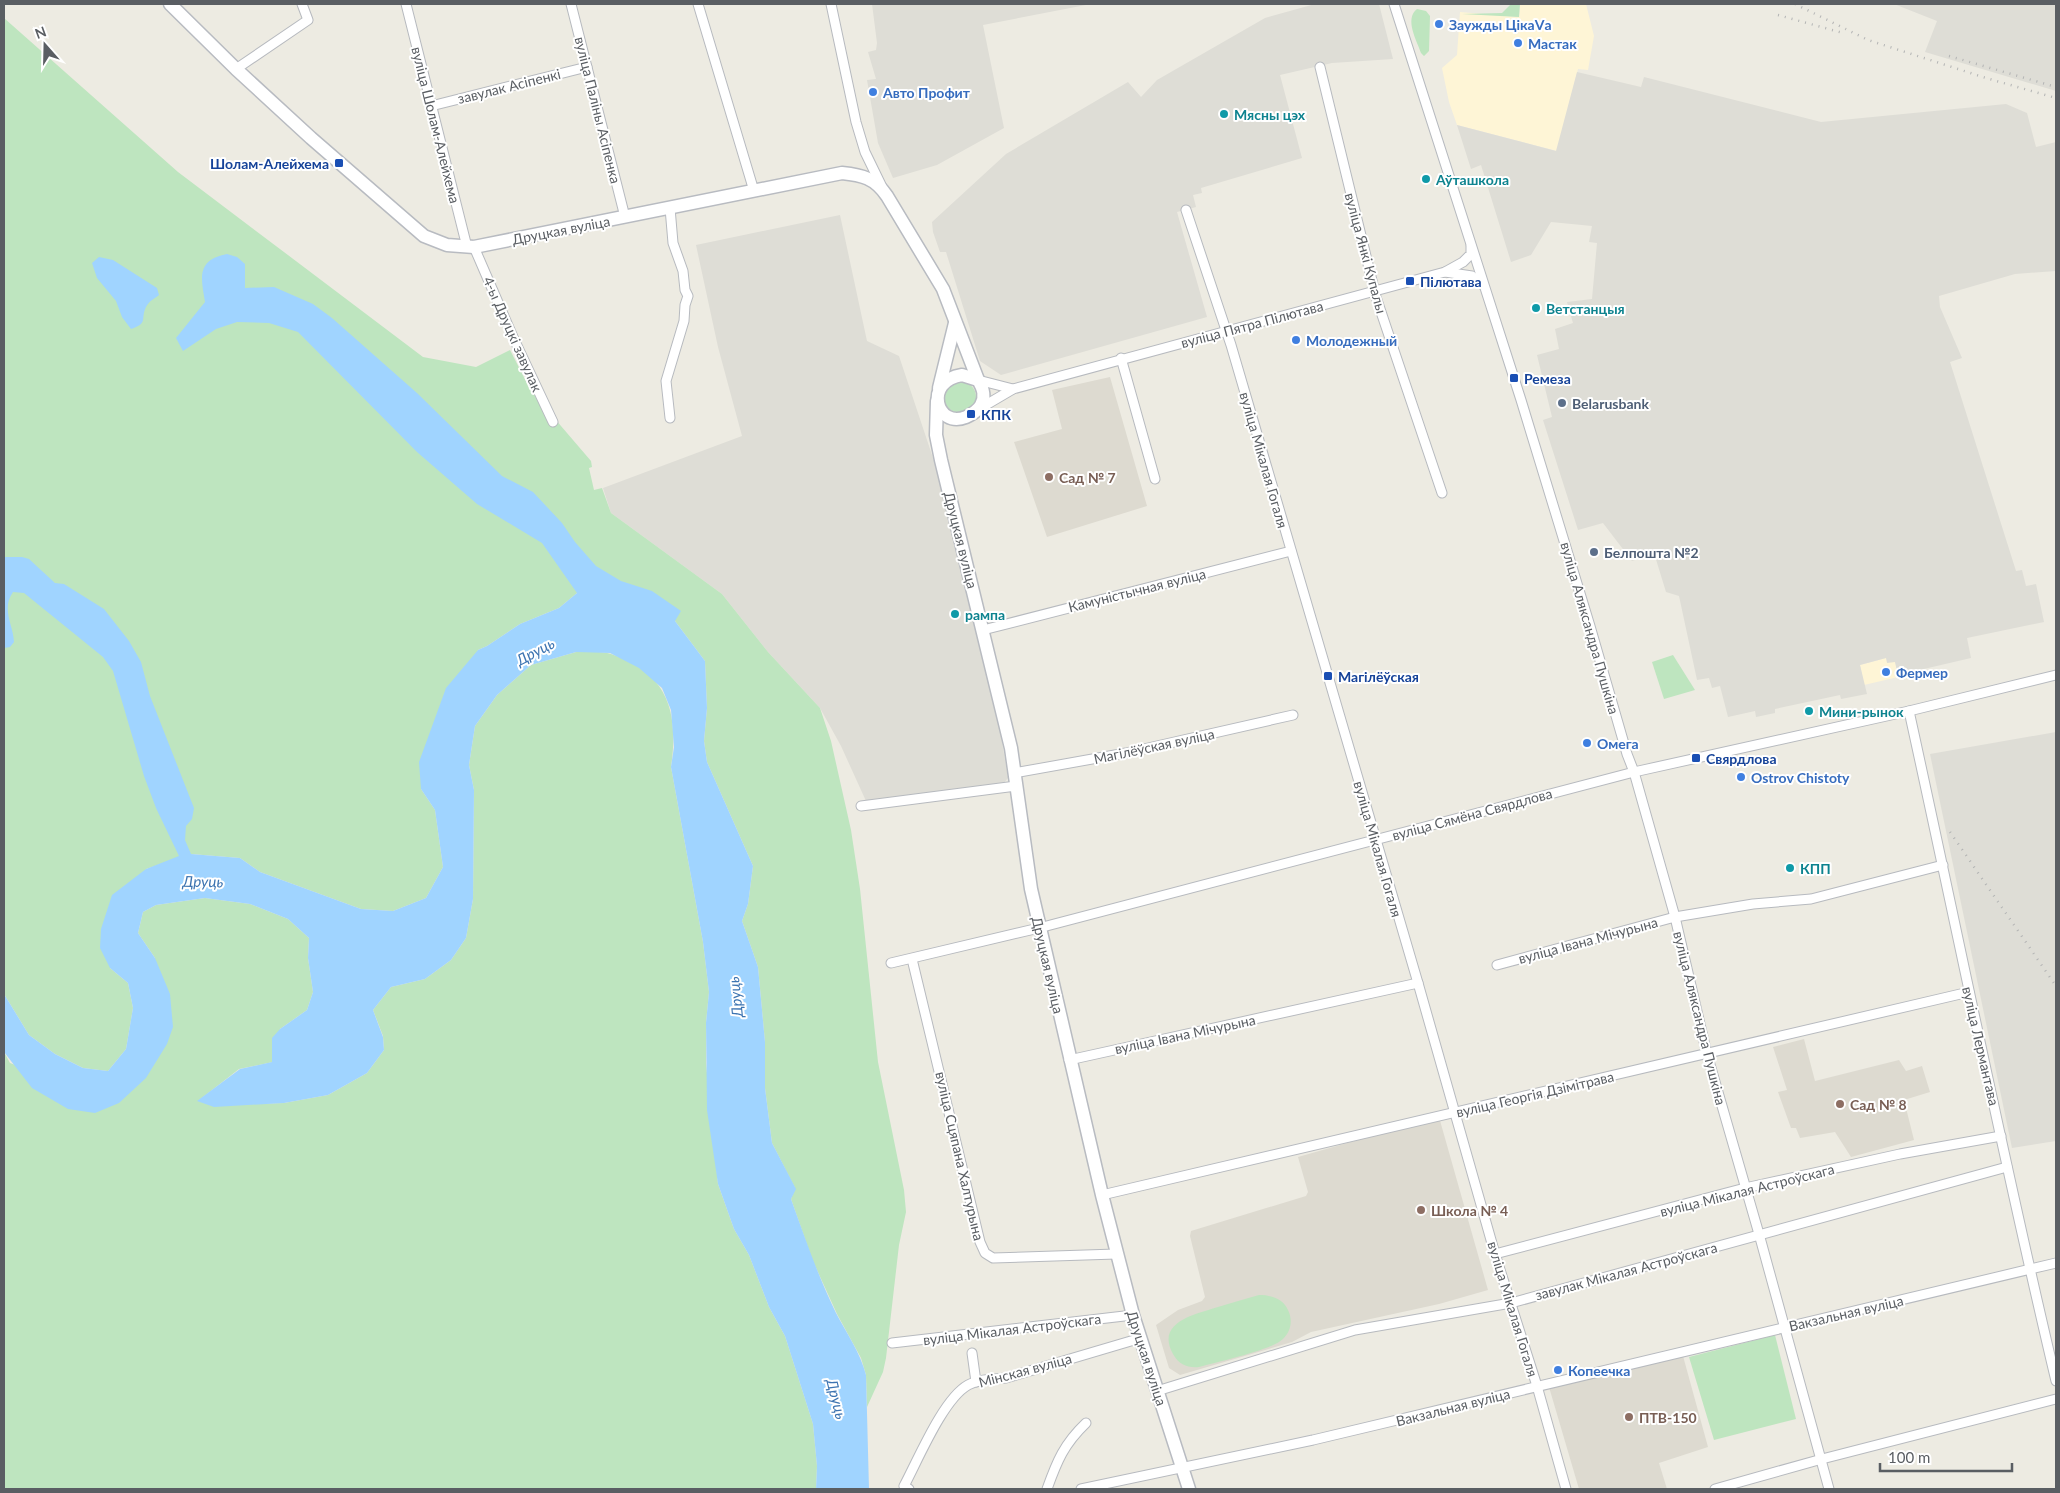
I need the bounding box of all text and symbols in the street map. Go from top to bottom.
place label: Заужды ЦікаVа [1449,16,1552,33]
marker: Заужды ЦікаVа [1433,18,1445,30]
north arrow [20,20,70,70]
text: N [32,22,48,42]
street label: вуліца Паліны Асіпенка [572,35,624,185]
place label: Мастак [1528,35,1577,52]
marker: Мастак [1512,37,1524,49]
street label: вуліца Шолам-Алейхема [408,45,464,205]
street label: завулак Асіпенкі [456,65,562,107]
place label: Авто Профит [882,84,971,101]
marker: Авто Профит [867,86,879,98]
place label: Мясны цэх [1234,106,1306,123]
marker: Мясны цэх [1218,108,1230,120]
place label: Шолам-Алейхема [210,155,329,172]
marker: Шолам-Алейхема [333,157,345,169]
place label: Аўташкола [1435,171,1509,188]
marker: Аўташкола [1420,173,1432,185]
street label: вуліца Янкі Купалы [1342,191,1390,315]
street label: Друцкая вуліца [511,212,611,248]
place label: Пілютава [1420,273,1482,290]
street label: 4-ы Друцкі завулак [480,274,546,395]
marker: Пілютава [1404,275,1416,287]
street label: вуліца Пятра Пілютава [1179,297,1325,351]
place label: Ветстанцыя [1546,300,1625,317]
marker: Ветстанцыя [1530,302,1542,314]
place label: Молодежный [1306,332,1397,349]
marker: Молодежный [1290,334,1302,346]
place label: Ремеза [1524,370,1571,387]
marker: Ремеза [1508,372,1520,384]
street label: вуліца Мікалая Гогаля [1236,390,1292,530]
place label: Belarusbank [1572,395,1649,412]
marker: Belarusbank [1556,397,1568,409]
place label: КПК [981,406,1011,423]
marker: КПК [965,408,977,420]
place label: Сад № 7 [1059,469,1116,486]
marker: Сад № 7 [1043,471,1055,483]
street label: Друцкая вуліца [941,490,981,590]
street label: вуліца Аляксандра Пушкіна [1557,540,1623,716]
place label: Белпошта №2 [1604,544,1699,561]
marker: Белпошта №2 [1588,546,1600,558]
street label: Камуністычная вуліца [1066,565,1208,615]
place label: рампа [965,606,1005,623]
marker: рампа [949,608,961,620]
water label: Друць [512,633,557,669]
place label: Фермер [1896,664,1948,681]
marker: Фермер [1880,666,1892,678]
place label: Магілёўская [1338,668,1419,685]
marker: Магілёўская [1322,670,1334,682]
place label: Мини-рынок [1819,703,1904,720]
marker: Мини-рынок [1803,705,1815,717]
street label: Магілёўская вуліца [1092,725,1216,767]
place label: Омега [1597,735,1639,752]
marker: Омега [1581,737,1593,749]
place label: Свярдлова [1706,750,1776,767]
marker: Свярдлова [1690,752,1702,764]
place label: Ostrov Chistoty [1751,769,1850,786]
marker: Ostrov Chistoty [1735,771,1747,783]
street label: вуліца Мікалая Гогаля [1350,779,1406,919]
street label: вуліца Сямёна Свярдлова [1390,784,1554,844]
place label: КПП [1800,860,1831,877]
marker: КПП [1784,862,1796,874]
water label: Друць [181,872,224,890]
street label: вуліца Івана Мічурына [1516,913,1660,967]
street label: Друцкая вуліца [1029,915,1067,1015]
street label: вуліца Аляксандра Пушкіна [1670,929,1730,1107]
water label: Друць [724,976,746,1019]
street label: вуліца Лермантава [1959,985,2003,1107]
street label: вуліца Івана Мічурына [1113,1011,1257,1057]
street label: вуліца Георгія Дзімітрава [1454,1068,1616,1120]
street label: вуліца Сцяпана Халтурына [932,1070,988,1242]
place label: Сад № 8 [1850,1096,1907,1113]
marker: Сад № 8 [1834,1098,1846,1110]
street label: вуліца Мікалая Астроўскага [1658,1160,1836,1220]
place label: Школа № 4 [1431,1202,1508,1219]
marker: Школа № 4 [1415,1204,1427,1216]
street label: завулак Мікалая Астроўскага [1533,1238,1719,1304]
street label: вуліца Мікалая Гогаля [1484,1239,1542,1379]
street label: Вакзальная вуліца [1787,1292,1905,1334]
street label: Друцкая вуліца [1124,1308,1170,1408]
street label: вуліца Мікалая Астроўскага [922,1310,1102,1348]
street label: Мінская вуліца [977,1349,1074,1391]
place label: Копеечка [1568,1362,1630,1379]
marker: Копеечка [1552,1364,1564,1376]
water label: Друць [823,1376,851,1421]
street label: Вакзальная вуліца [1394,1385,1512,1429]
place label: ПТВ-150 [1639,1409,1697,1426]
marker: ПТВ-150 [1623,1411,1635,1423]
scale bar [1880,1440,2012,1472]
text: 100 m [1888,1448,1930,1466]

